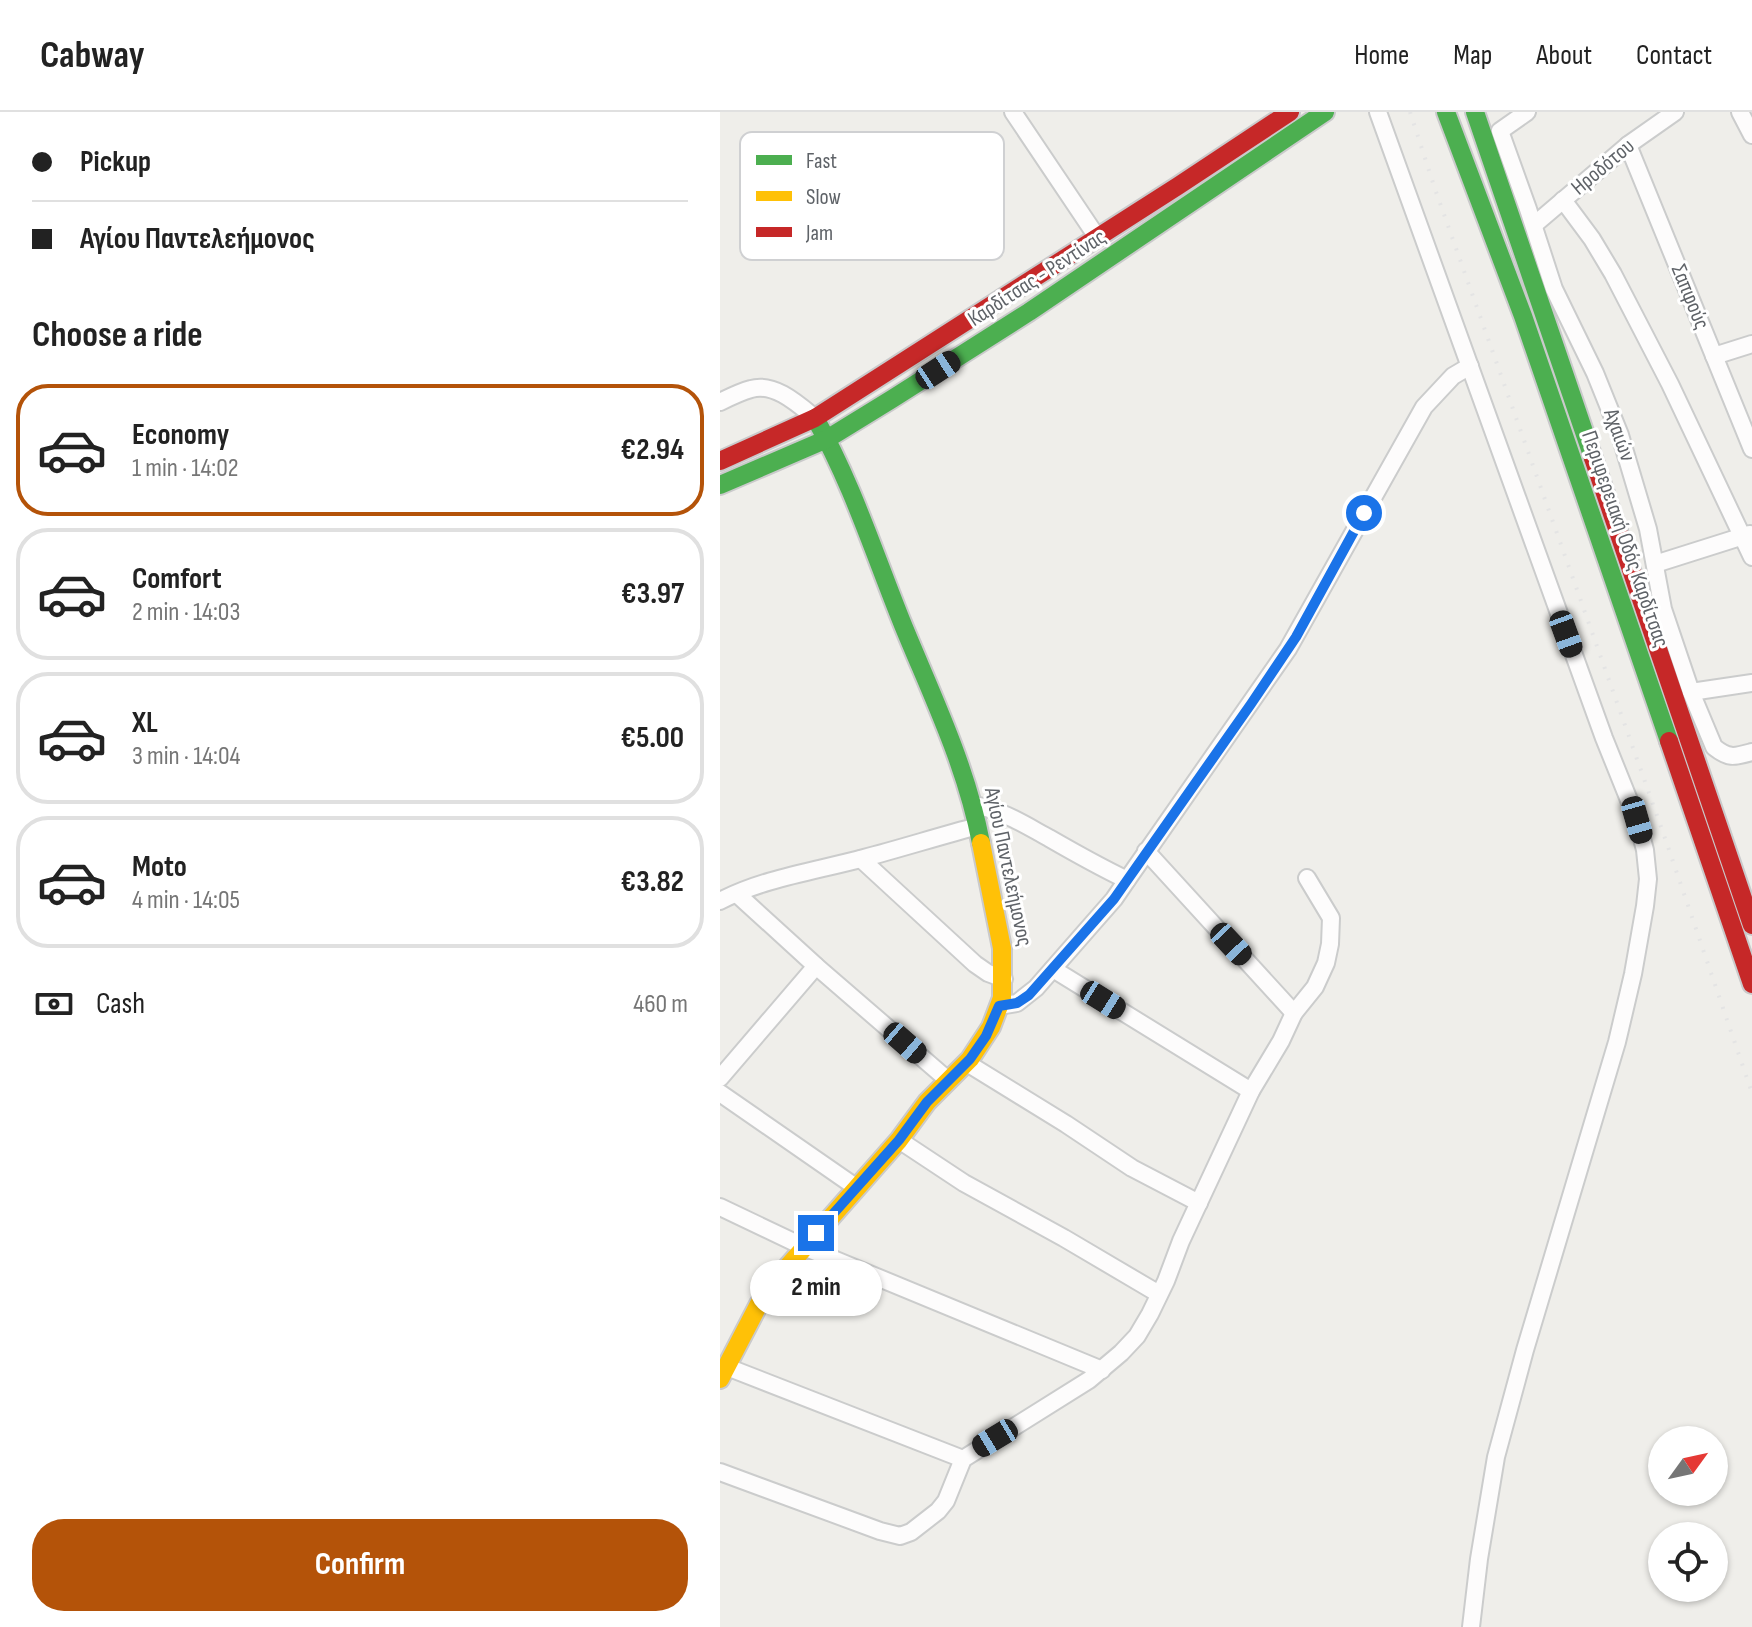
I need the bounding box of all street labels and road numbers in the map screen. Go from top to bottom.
street label: Ηροδότου [1566,133,1640,201]
street label: Καρδίτσας - Ρεντίνας [963,223,1111,333]
street label: Σαπφούς [1665,261,1715,333]
street label: Αχαιών [1597,404,1641,465]
street label: Περιφερειακή Οδός Καρδίτσας [1575,427,1675,651]
street label: Αγίου Παντελεήμονος [978,784,1038,949]

